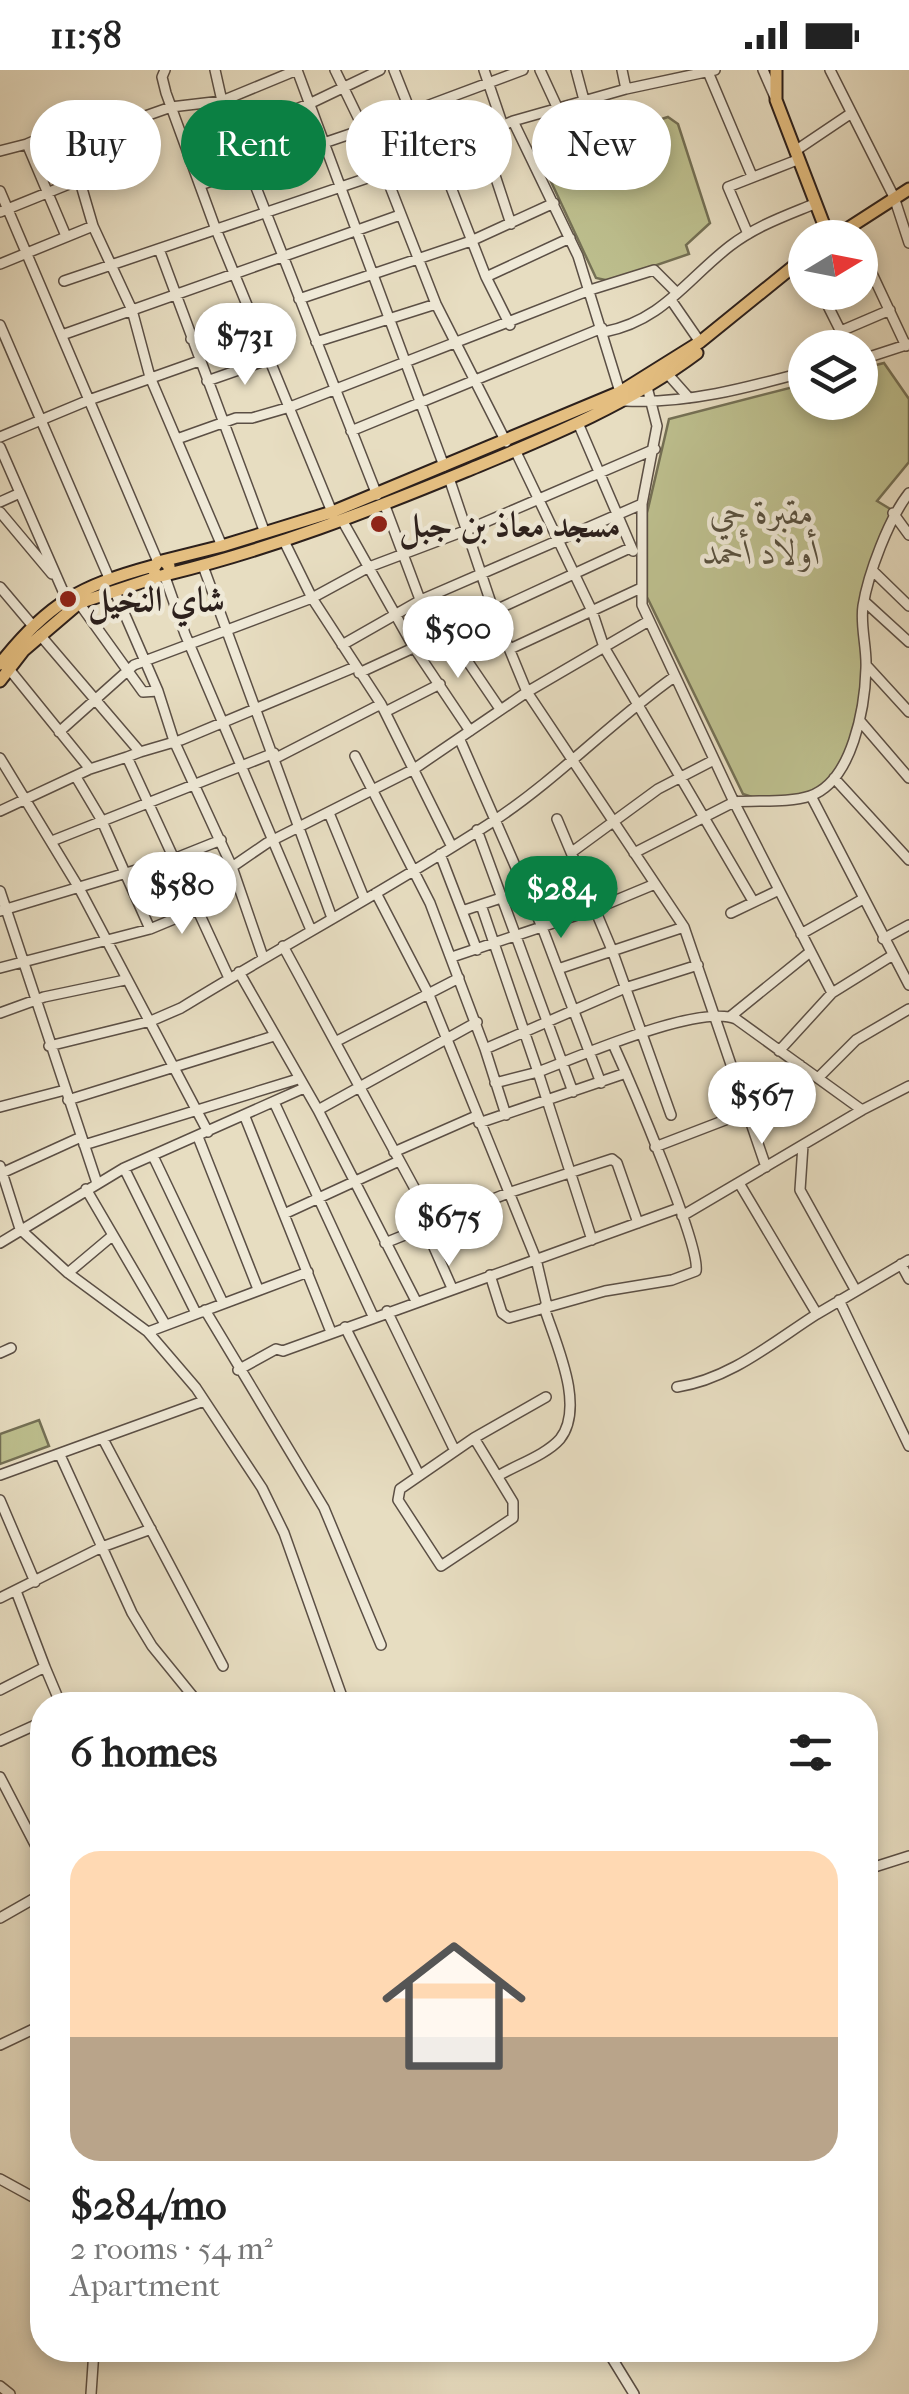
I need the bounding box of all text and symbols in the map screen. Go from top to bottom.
text: 11:58 [50,13,122,58]
chip: Buy [30,100,161,190]
chip: Rent [181,100,326,190]
chip: Filters [346,100,512,190]
chip: New [532,100,671,190]
north arrow [788,220,878,310]
map controls [788,220,878,420]
pin: $731 [186,303,304,388]
text: $731 [216,317,274,354]
button: layers [788,330,878,420]
park label: مقبرة حي أولاد أحمد [703,492,821,573]
place label: مسجد معاذ بن جبل [399,504,621,550]
marker: مسجد معاذ بن جبل [368,513,390,535]
place label: شاي النخيل [88,579,225,628]
marker: شاي النخيل [57,588,79,610]
pin: $500 [399,596,517,681]
text: $500 [425,610,491,647]
pin: $580 [123,852,241,937]
pin: $284 [502,856,620,941]
text: $580 [149,866,215,903]
text: $284 [527,870,595,907]
pin: $567 [703,1062,821,1147]
text: $567 [730,1076,794,1113]
pin: $675 [390,1184,508,1269]
text: $675 [417,1198,481,1235]
icon: filters [783,1725,838,1780]
text: 6 homes [70,1728,217,1777]
icon: home [364,1916,544,2096]
text: $284/mo [70,2181,227,2230]
text: 2 rooms · 54 m² [70,2230,273,2267]
text: Apartment [70,2267,220,2304]

